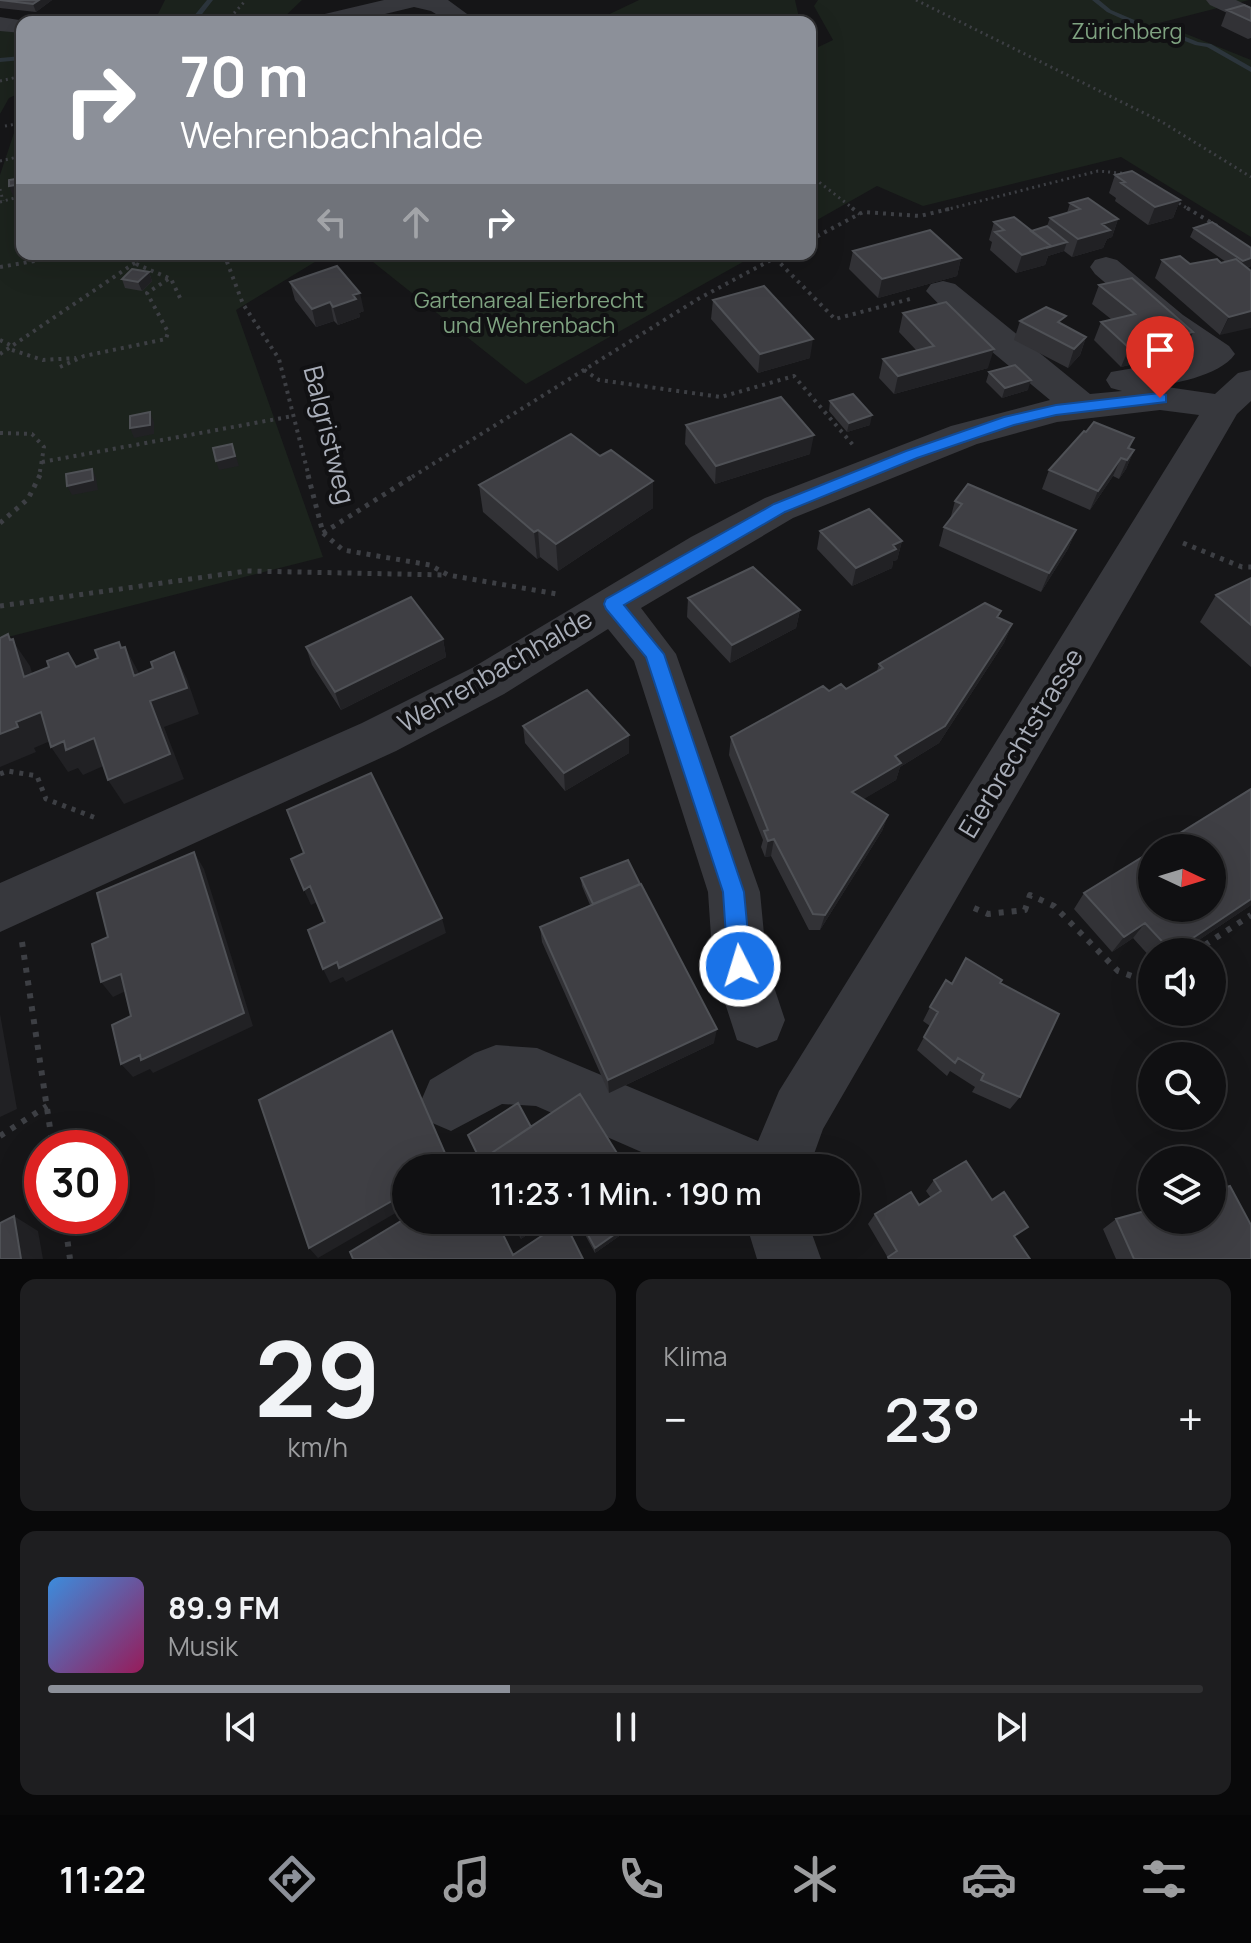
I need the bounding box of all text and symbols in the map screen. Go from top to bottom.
park label: Zürichberg [1071,16,1183,46]
text: 70 m [180,37,308,114]
icon: right [48,48,152,152]
text: Wehrenbachhalde [180,110,483,159]
icon: left [310,200,354,244]
icon: ahead [394,200,438,244]
icon: right [478,200,522,244]
park label: Gartenareal Eierbrecht und Wehrenbach [414,285,644,340]
pin [1126,316,1194,398]
icon: arrive [1138,328,1182,372]
street label: Balgristweg [295,362,365,508]
street label: Wehrenbachhalde [391,600,598,740]
street label: Eierbrechtstrasse [949,641,1091,844]
north arrow [1138,834,1226,922]
map controls [1138,834,1226,1234]
position arrow [698,924,782,1008]
button: sound [1138,938,1226,1026]
button: search [1138,1042,1226,1130]
speed limit sign: 30 [24,1130,128,1234]
button: layers [1138,1146,1226,1234]
text: 11:23 · 1 Min. · 190 m [490,1173,762,1214]
text: 29 [254,1306,381,1448]
text: Klima [664,1338,728,1374]
text: 23° [884,1378,981,1460]
text: − [664,1389,687,1449]
text: + [1178,1389,1203,1449]
text: km/h [288,1429,348,1465]
text: 89.9 FM [168,1587,280,1628]
text: Musik [168,1628,238,1664]
icon: previous [219,1705,263,1749]
icon: pause [604,1705,648,1749]
icon: next [989,1705,1033,1749]
icon: directions [264,1851,320,1907]
icon: music [439,1851,495,1907]
icon: phone [613,1851,669,1907]
icon: climate [787,1851,843,1907]
icon: car [961,1851,1017,1907]
icon: filters [1136,1851,1192,1907]
text: 11:22 [59,1855,146,1904]

